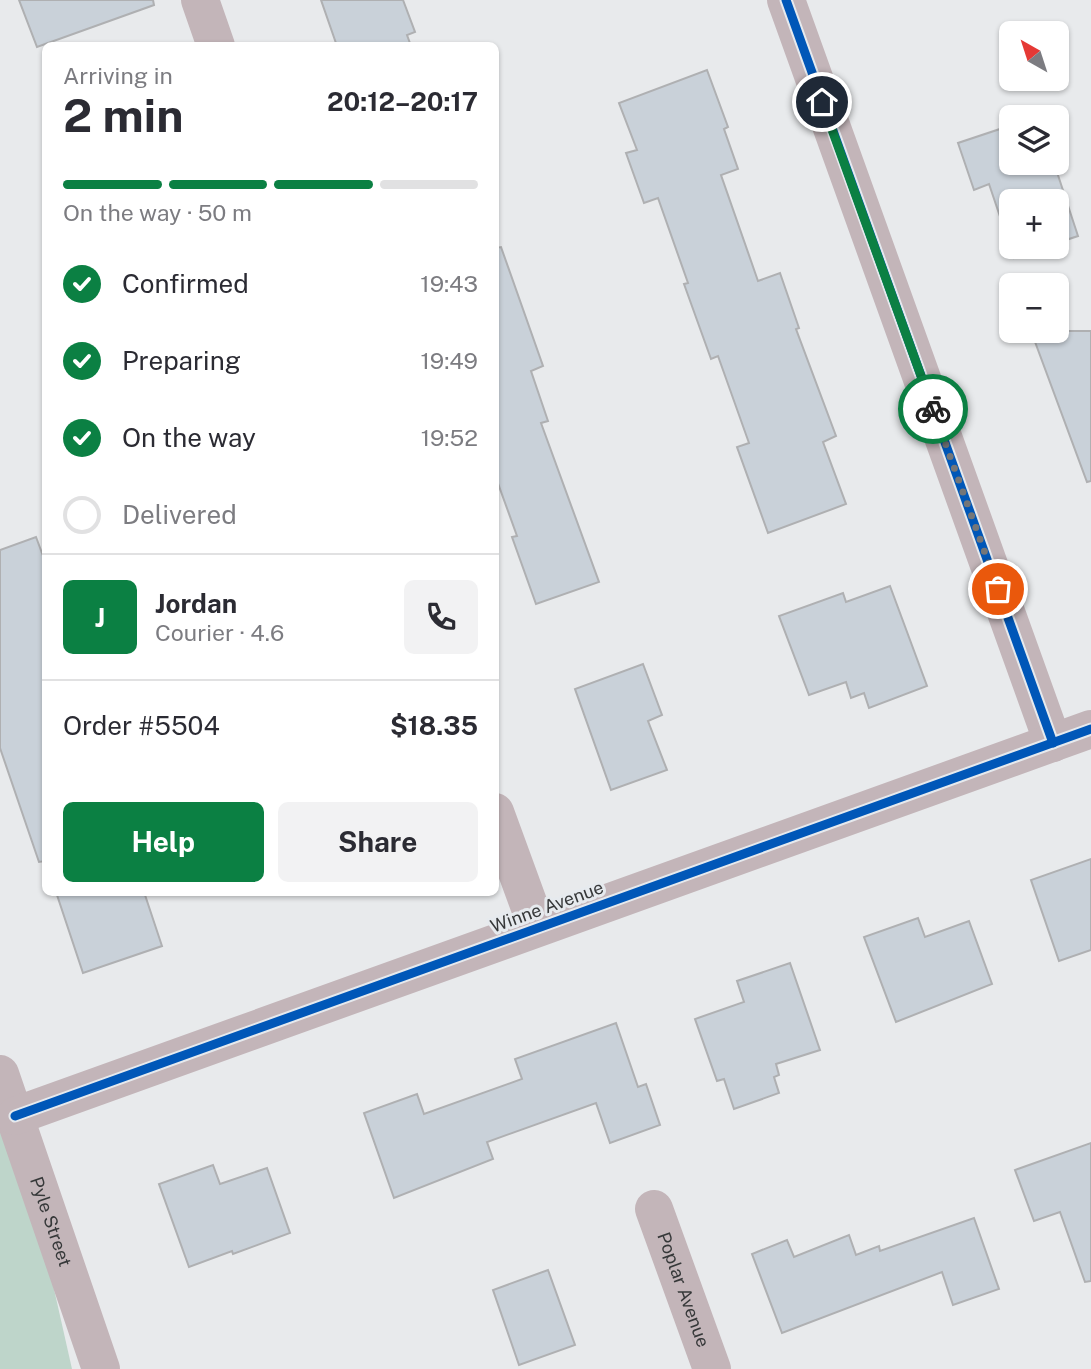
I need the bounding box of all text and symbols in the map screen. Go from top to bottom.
north arrow [999,21,1069,91]
map controls [999,21,1069,343]
text: Arriving in [63,62,173,89]
pin [792,72,852,132]
icon: home [803,83,841,121]
text: 20:12–20:17 [327,86,478,117]
text: 2 min [63,88,183,142]
button: layers [999,105,1069,175]
button: + [999,189,1069,259]
text: On the way · 50 m [63,199,252,226]
icon: check [63,265,101,303]
text: Confirmed [122,268,249,299]
text: 19:43 [420,270,478,297]
button: − [999,273,1069,343]
icon: check [63,342,101,380]
text: Preparing [122,345,241,376]
text: 19:49 [420,347,478,374]
courier [898,374,968,444]
icon: bike [914,390,952,428]
icon: check [63,419,101,457]
text: On the way [122,422,256,453]
text: 19:52 [421,424,478,451]
text: Delivered [122,499,237,530]
pin [968,559,1028,619]
icon: bag [979,570,1017,608]
button: phone [404,580,478,654]
text: Jordan [155,588,237,619]
text: J [95,602,105,633]
text: Courier · 4.6 [155,619,284,646]
text: Order #5504 [63,710,220,741]
text: $18.35 [390,710,478,741]
button: Help [63,802,264,882]
button: Share [278,802,478,882]
street label: Winne Avenue [487,876,606,937]
street label: Pyle Street [26,1174,76,1269]
street label: Poplar Avenue [653,1229,714,1350]

